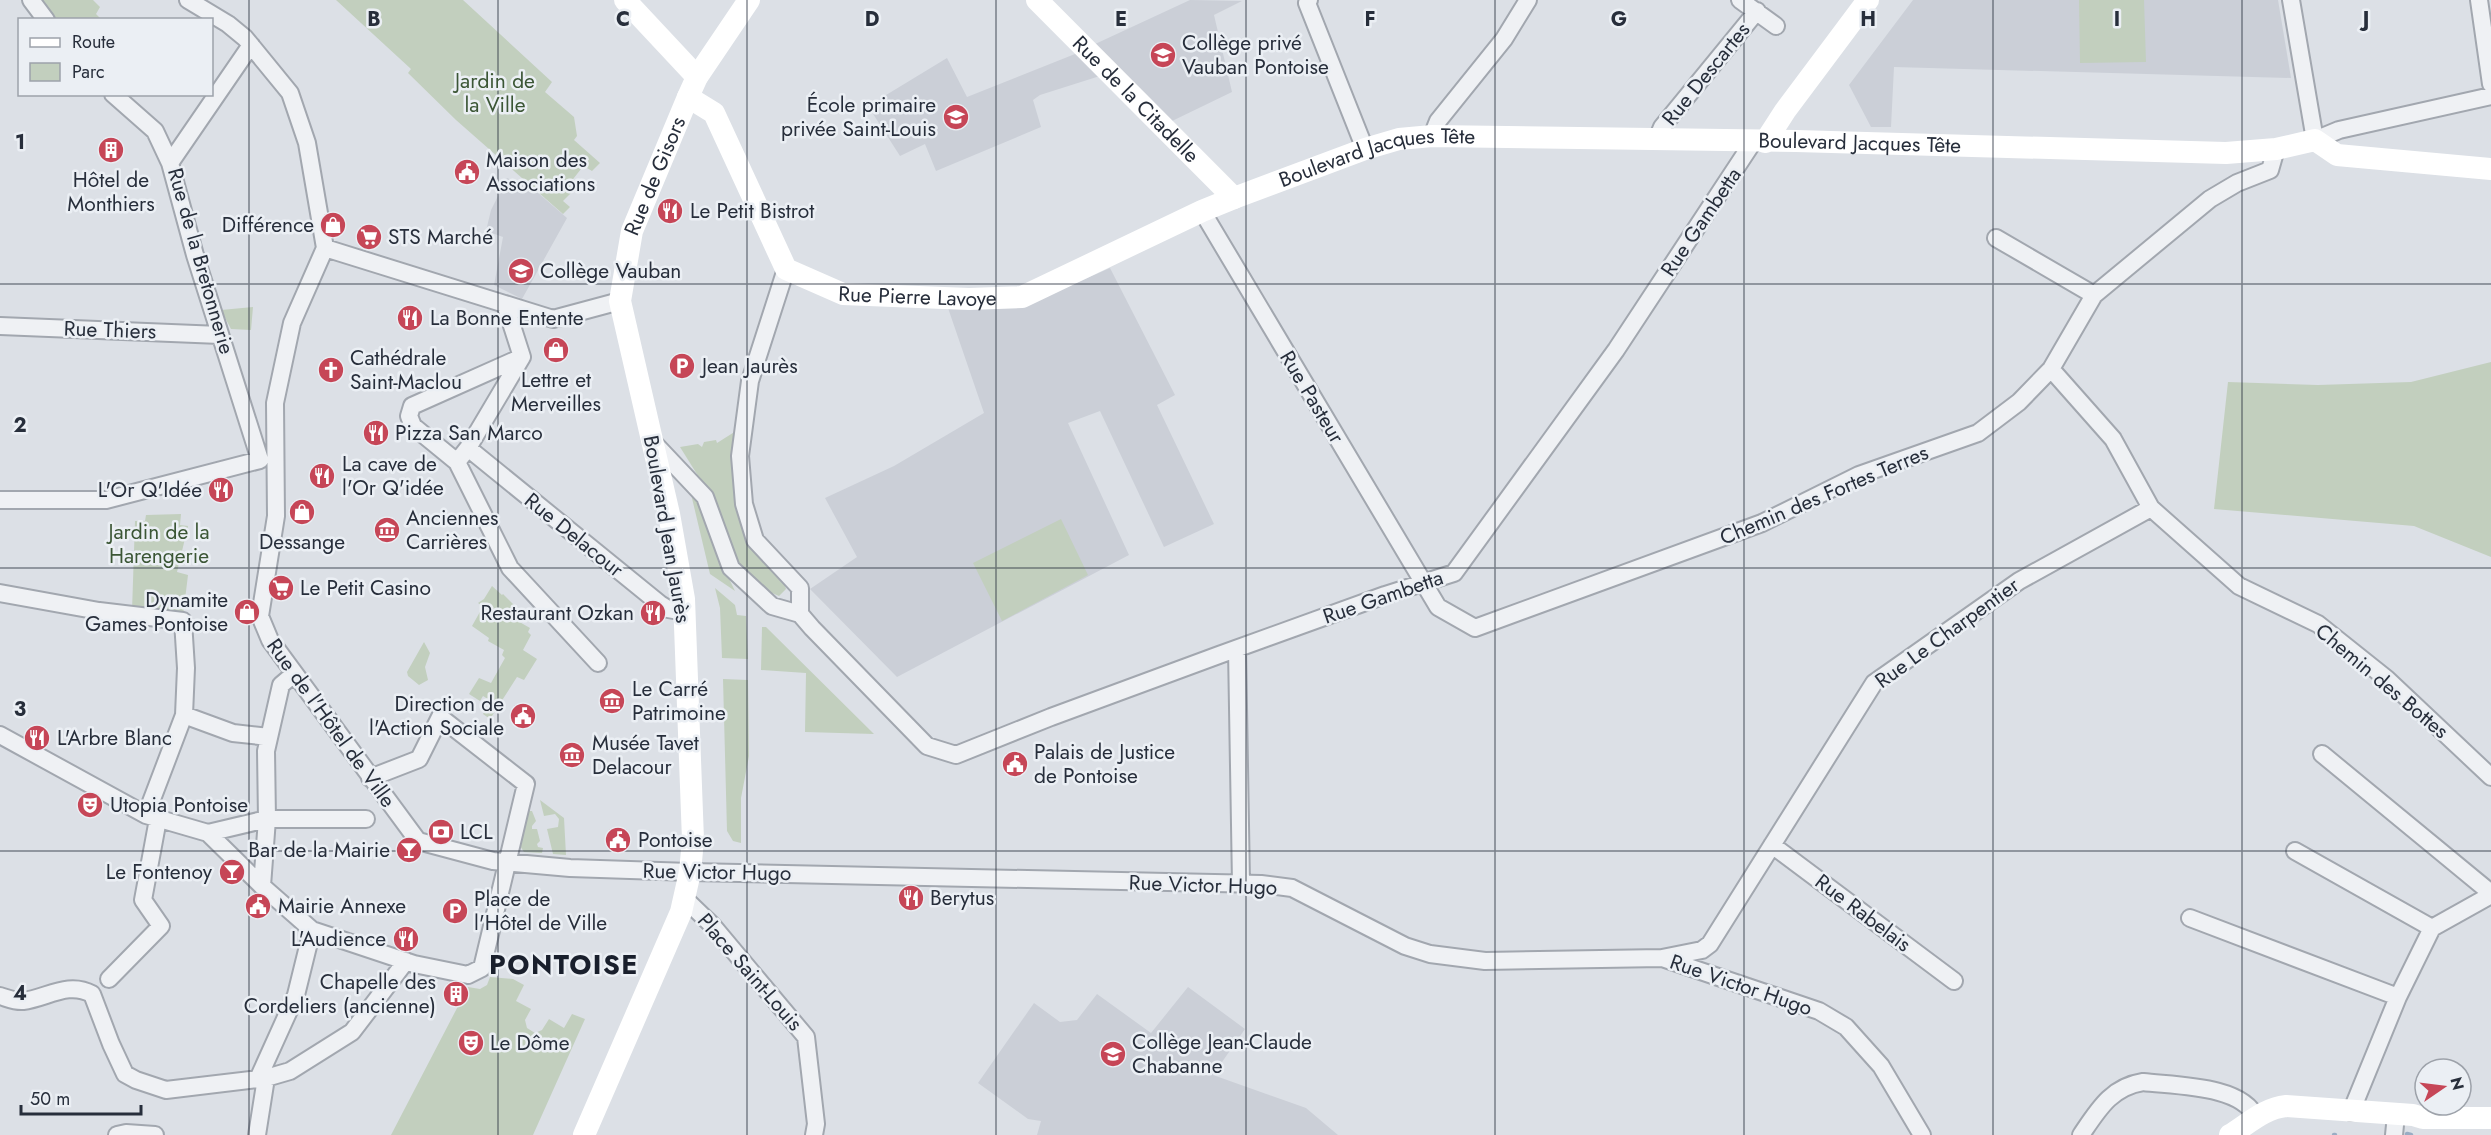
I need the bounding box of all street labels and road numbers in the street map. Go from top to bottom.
street label: Rue Descartes [1655,16,1757,132]
street label: Rue de la Citadelle [1066,29,1206,170]
street label: Rue de Gisors [617,112,693,240]
street label: Boulevard Jacques Tête [1275,121,1475,195]
street label: Boulevard Jacques Tête [1758,125,1962,161]
street label: Rue Gambetta [1653,162,1749,282]
street label: Rue de la Bretonnerie [160,164,242,358]
street label: Rue Pierre Lavoye [838,279,997,314]
street label: Rue Thiers [63,313,157,347]
street label: Rue Pasteur [1273,345,1352,450]
street label: Boulevard Jean Jaurès [636,433,698,625]
street label: Chemin des Fortes Terres [1715,437,1933,553]
street label: Rue Delacour [518,486,631,585]
street label: Rue Gambetta [1319,562,1447,632]
street label: Rue Le Charpentier [1869,570,2026,696]
street label: Chemin des Bottes [2309,616,2455,746]
street label: Rue de l'Hôtel de Ville [259,632,403,814]
street label: Rue Victor Hugo [642,856,792,888]
street label: Rue Victor Hugo [1128,867,1278,903]
street label: Rue Rabelais [1809,867,1917,959]
street label: Place Saint-Louis [690,907,810,1037]
street label: Rue Victor Hugo [1666,947,1816,1023]

